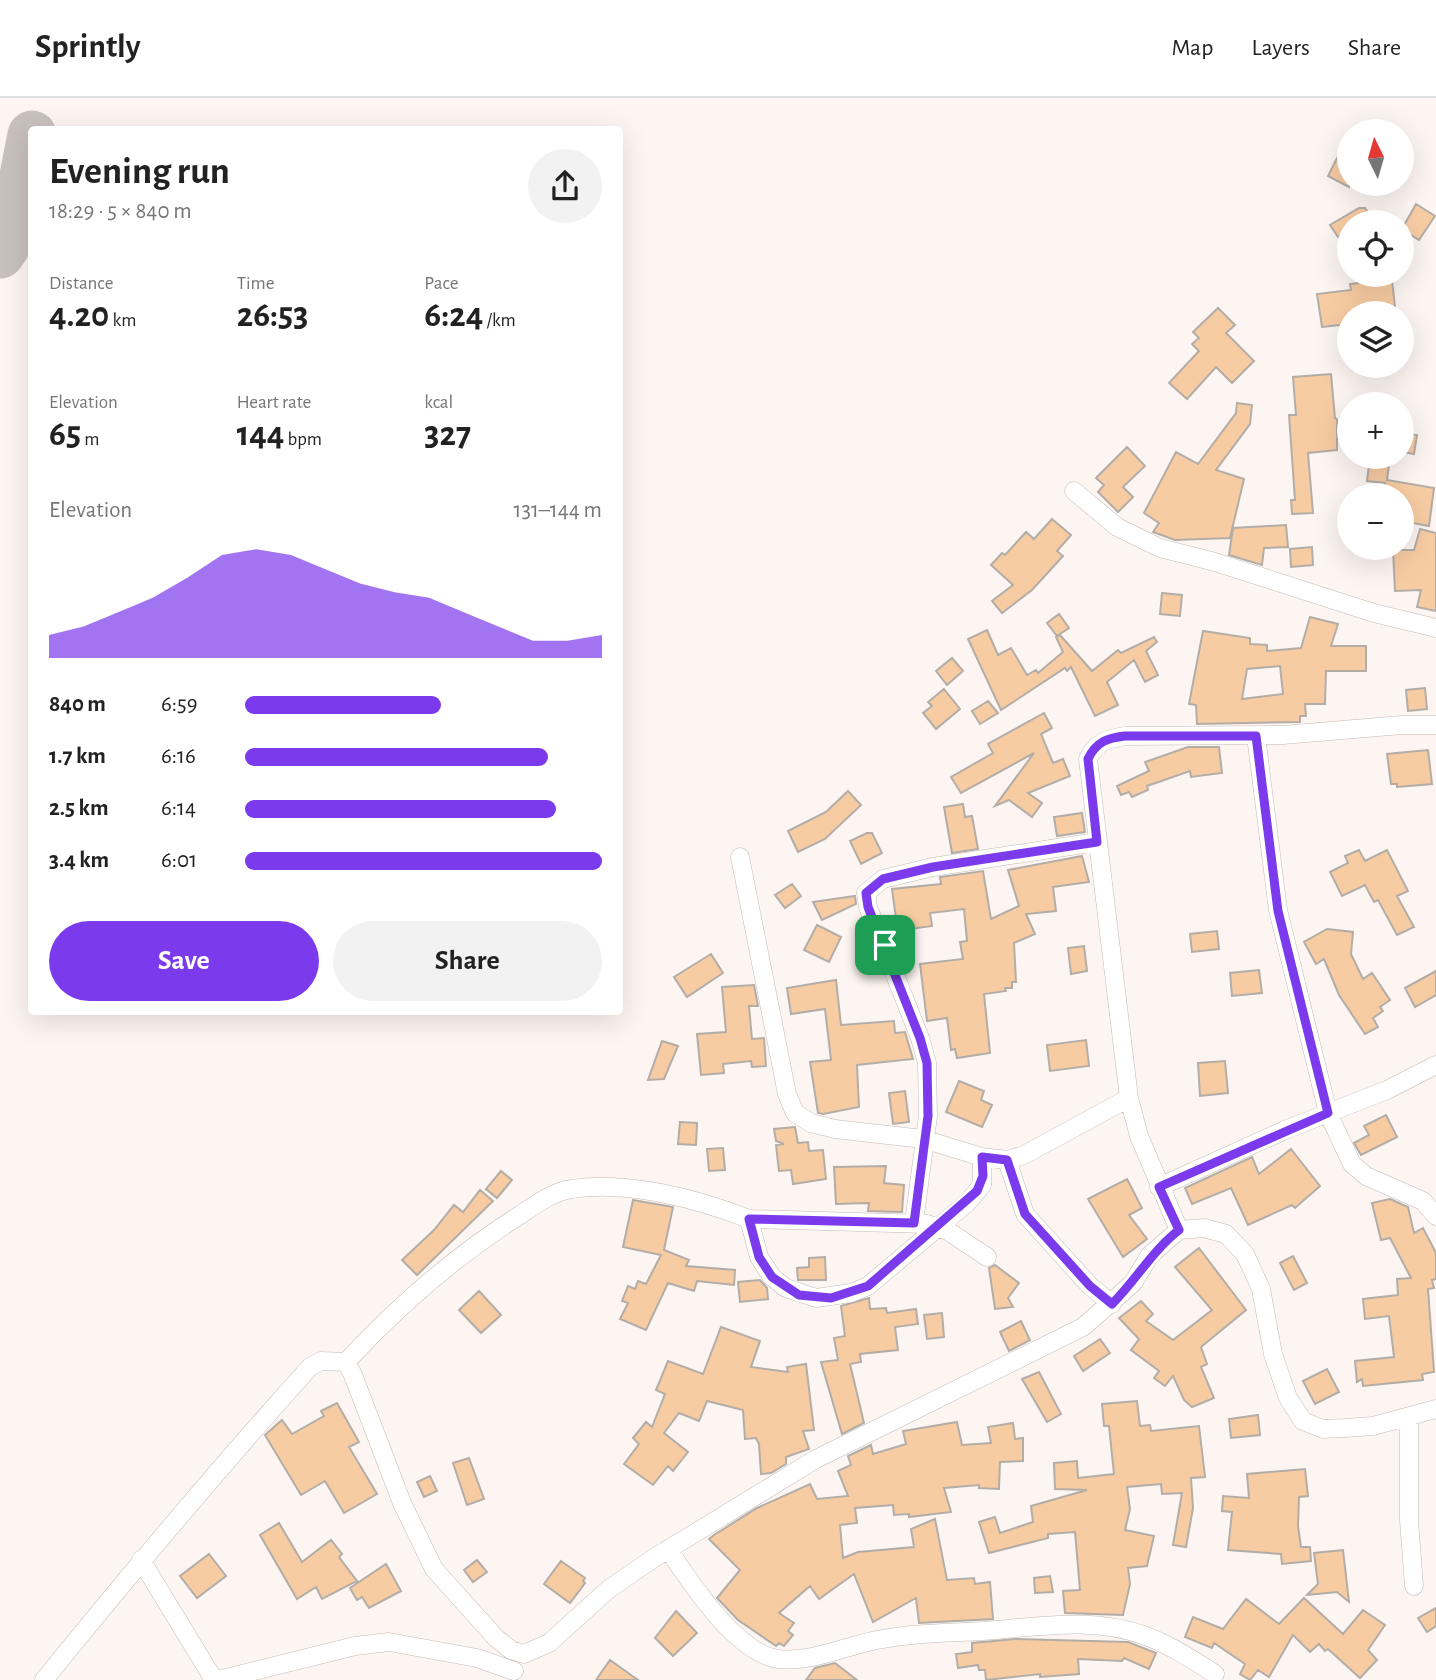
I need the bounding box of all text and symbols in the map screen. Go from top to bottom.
text: Sprintly [35,31,140,64]
text: Map [1171,36,1213,60]
text: Layers [1251,36,1310,60]
text: Share [1348,36,1401,60]
north arrow [1337,119,1414,196]
map controls [1337,119,1414,560]
button: share [528,149,602,223]
text: Evening run [49,153,230,191]
text: 18:29 · 5 × 840 m [49,200,192,223]
button: locate [1337,210,1414,287]
text: Distance [49,274,113,293]
text: Time [237,274,275,293]
text: Pace [424,274,459,293]
text: 4.20 [49,298,109,333]
text: 26:53 [237,298,308,333]
text: 6:24 [424,298,483,333]
button: layers [1337,301,1414,378]
text: km [109,311,136,330]
text: /km [483,311,516,330]
button: + [1337,392,1414,469]
text: Elevation [49,393,118,412]
text: Heart rate [237,393,311,412]
text: kcal [424,393,453,412]
text: 65 [49,417,81,452]
text: 144 [237,417,284,452]
text: 327 [424,417,471,452]
text: m [81,430,99,449]
text: bpm [284,430,322,449]
button: − [1337,483,1414,560]
text: Elevation [49,499,132,522]
text: 131–144 m [514,499,602,522]
text: 840 m [49,693,106,716]
text: 6:59 [161,693,198,716]
text: 1.7 km [49,745,106,768]
text: 6:16 [161,745,196,768]
text: 2.5 km [49,797,108,820]
text: 6:14 [161,797,196,820]
text: 3.4 km [49,849,109,872]
text: 6:01 [161,849,197,872]
pin [855,915,915,975]
button: Save [49,921,319,1001]
button: Share [333,921,602,1001]
icon: arrive [866,926,904,964]

